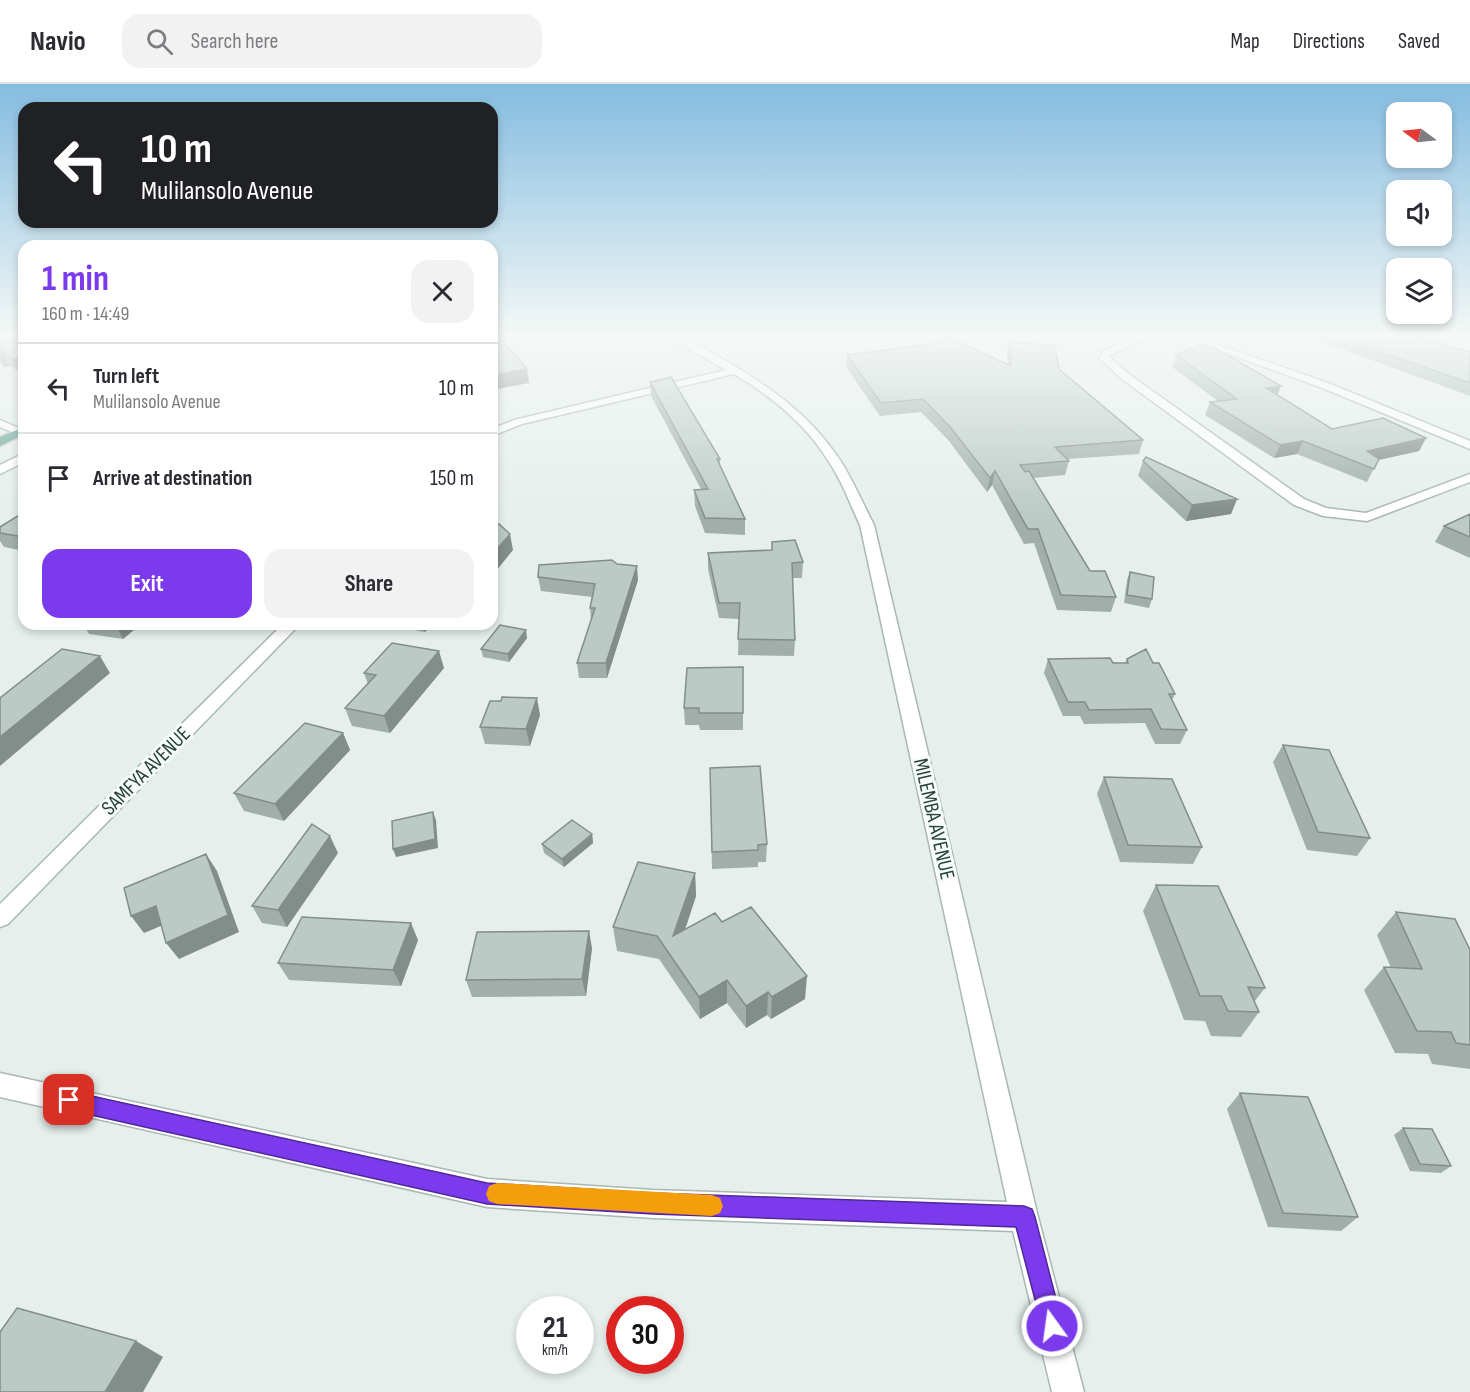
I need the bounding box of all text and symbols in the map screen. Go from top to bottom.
search box [122,14,542,68]
text: Navio [30,25,86,58]
icon: search [143,25,176,58]
text: Search here [191,28,278,55]
text: Map [1230,29,1260,54]
text: Directions [1293,29,1365,54]
text: Saved [1398,29,1440,54]
north arrow [1386,102,1452,168]
map controls [1386,102,1452,324]
text: 10 m [141,124,212,175]
icon: left [42,126,120,204]
text: Mulilansolo Avenue [141,175,313,207]
button: sound [1386,180,1452,246]
text: 1 min [42,258,109,301]
button: layers [1386,258,1452,324]
button: close [411,260,474,323]
text: 160 m · 14:49 [42,302,129,326]
text: Turn left [93,363,159,390]
icon: left [42,372,75,405]
text: 10 m [439,375,474,402]
text: Mulilansolo Avenue [93,390,221,414]
icon: arrive [42,462,75,495]
text: Arrive at destination [93,465,252,492]
text: 150 m [430,465,474,492]
button: Exit [42,549,252,618]
button: Share [264,549,474,618]
street label: SAMFYA AVENUE [96,721,196,821]
street label: MILEMBA AVENUE [908,756,960,882]
pin [43,1074,94,1125]
icon: arrive [52,1083,85,1116]
position arrow [1020,1294,1084,1358]
speed limit sign: 30 [606,1296,684,1374]
text: 21 [543,1310,567,1346]
text: km/h [542,1341,568,1360]

